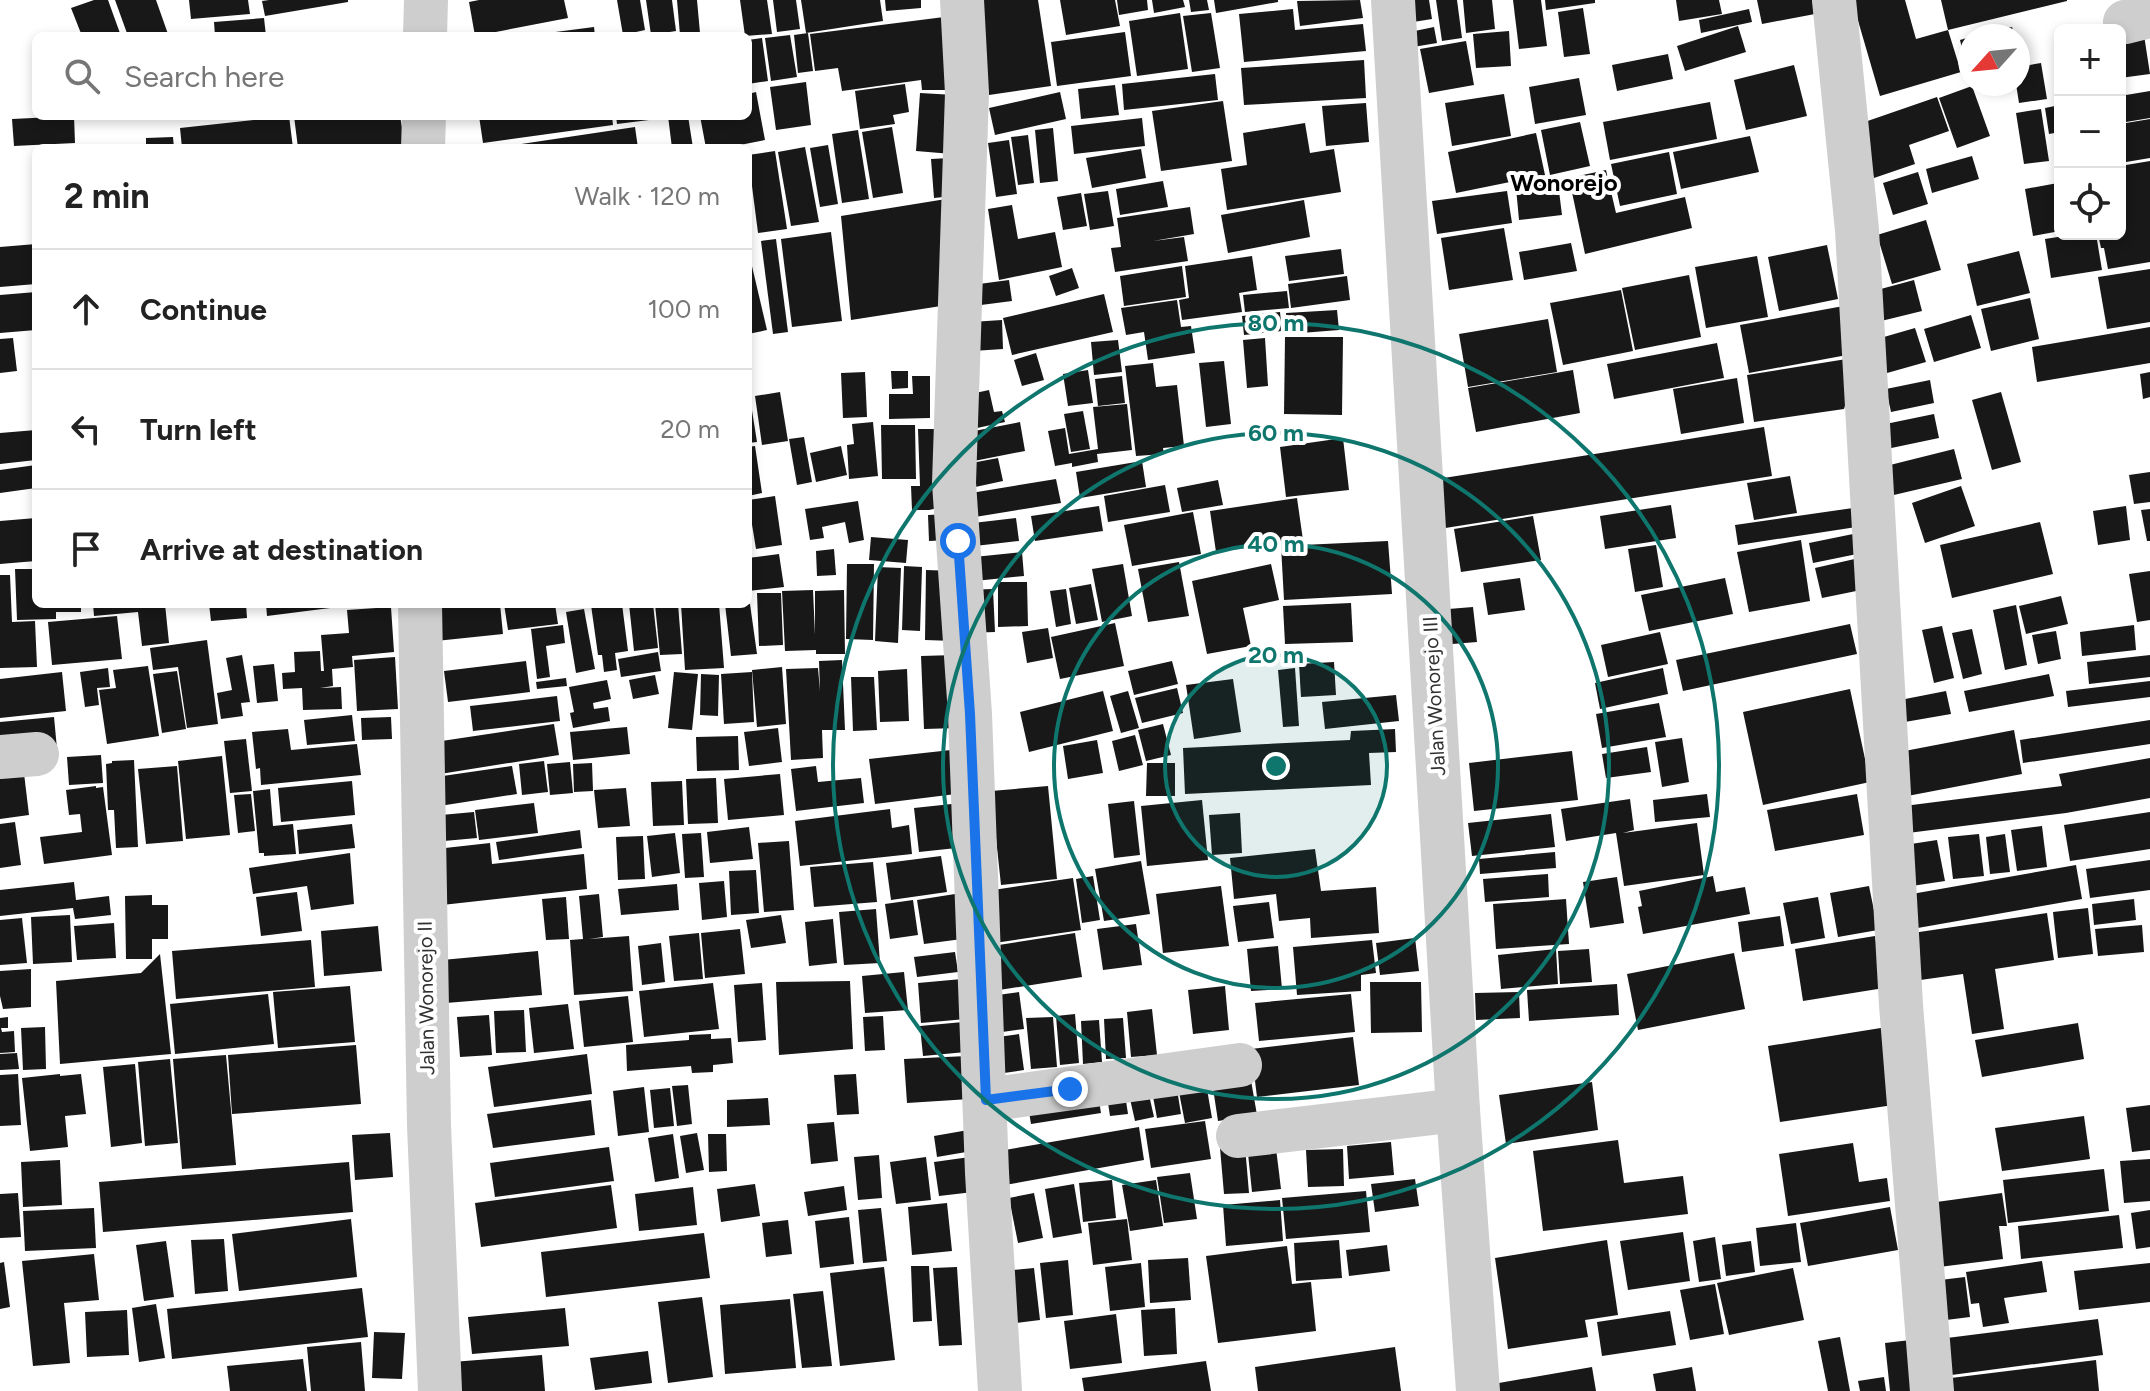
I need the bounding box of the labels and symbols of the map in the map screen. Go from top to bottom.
north arrow [1958,24,2030,96]
district label: Wonorejo [1510,168,1618,197]
text: 80 m [1248,308,1304,337]
text: 60 m [1248,418,1304,447]
route start [940,523,976,559]
text: 40 m [1247,529,1305,558]
street label: Jalan Wonorejo III [1418,616,1450,776]
text: 20 m [1248,640,1304,669]
centre of rings [1262,752,1290,780]
street label: Jalan Wonorejo II [413,921,439,1075]
route end [1052,1071,1088,1107]

